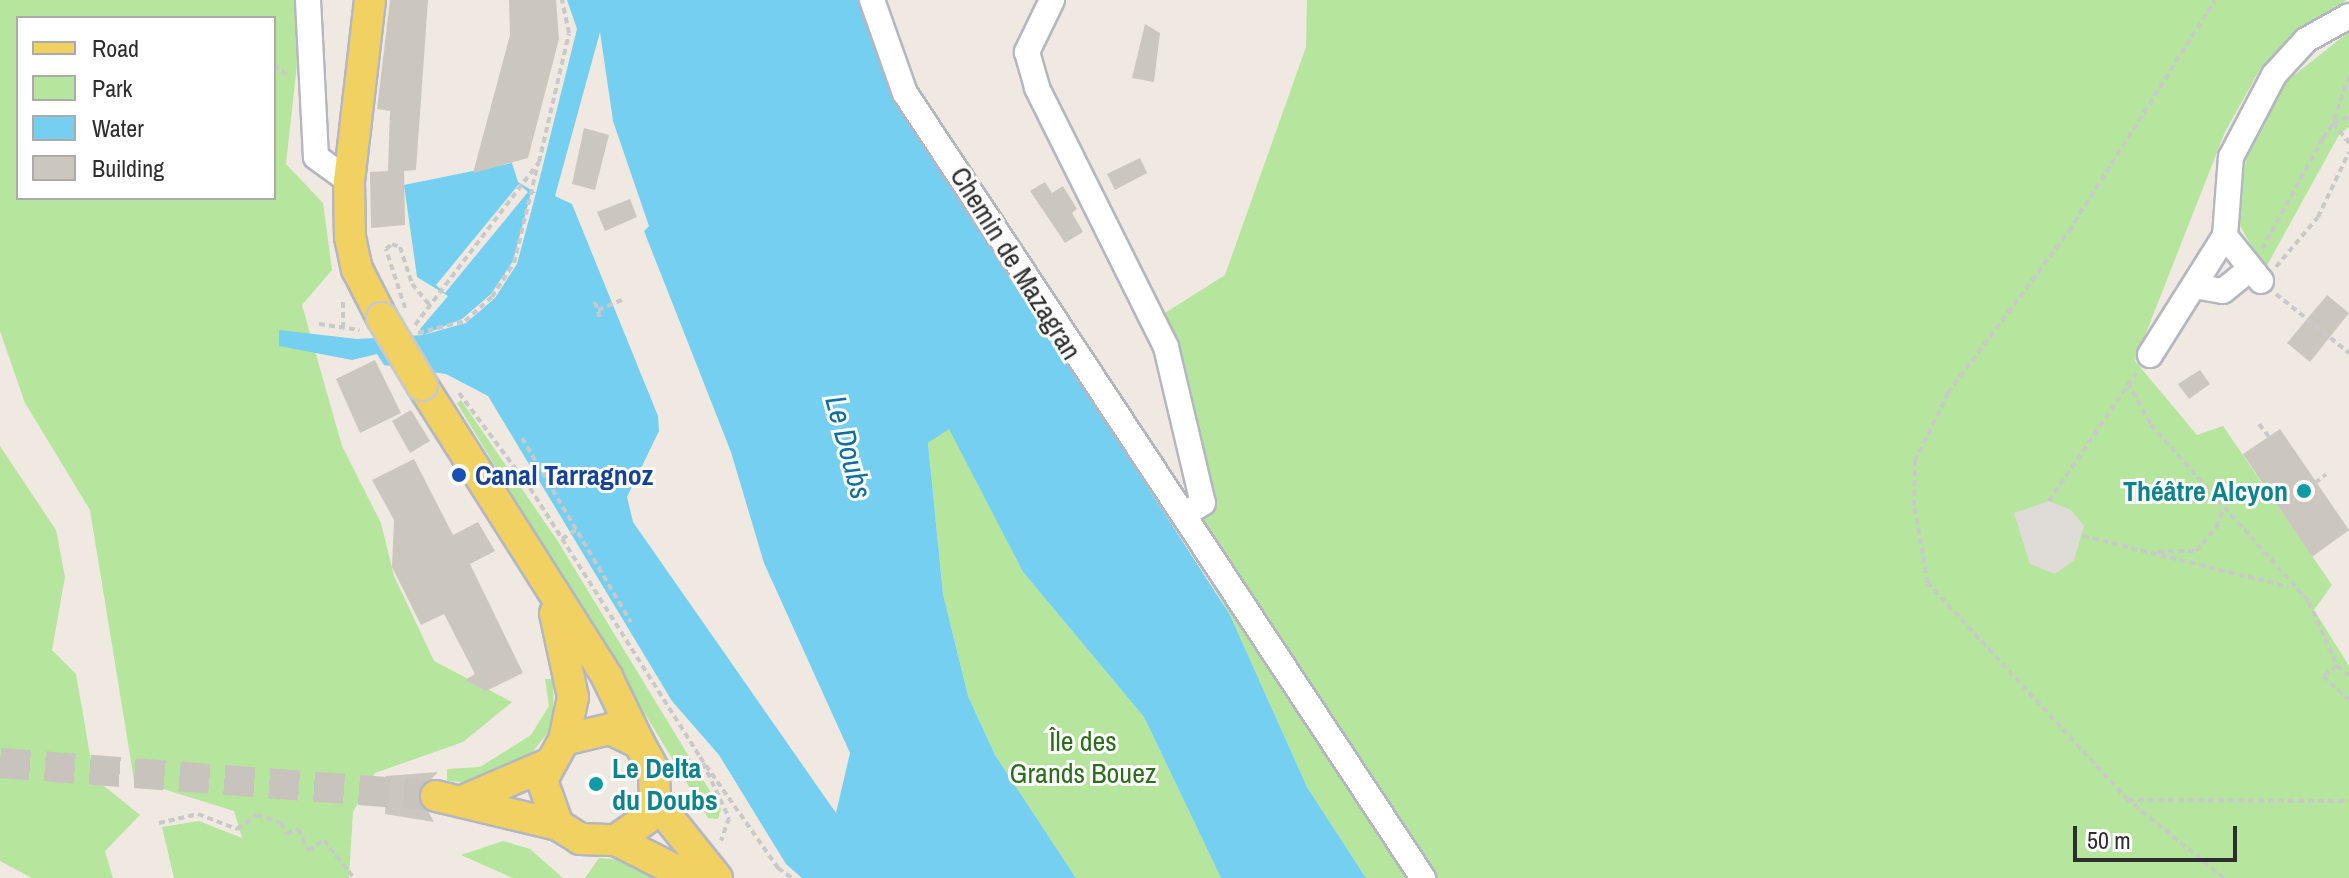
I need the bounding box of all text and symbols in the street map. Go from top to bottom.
legend [16,16,276,200]
text: Road [92,32,139,64]
text: Park [92,72,132,104]
text: Water [92,112,144,144]
text: Building [92,152,164,184]
street label: Chemin de Mazagran [943,160,1089,366]
water label: Le Doubs [818,391,880,503]
place label: Canal Tarragnoz [475,458,653,492]
marker: Canal Tarragnoz [450,466,468,484]
place label: Théâtre Alcyon [2122,474,2288,508]
marker: Théâtre Alcyon [2295,482,2313,500]
park label: Île des Grands Bouez [1010,724,1156,790]
place label: Le Delta du Doubs [612,751,718,817]
marker: Le Delta du Doubs [587,775,605,793]
scale bar [2077,810,2241,860]
text: 50 m [2087,824,2131,856]

